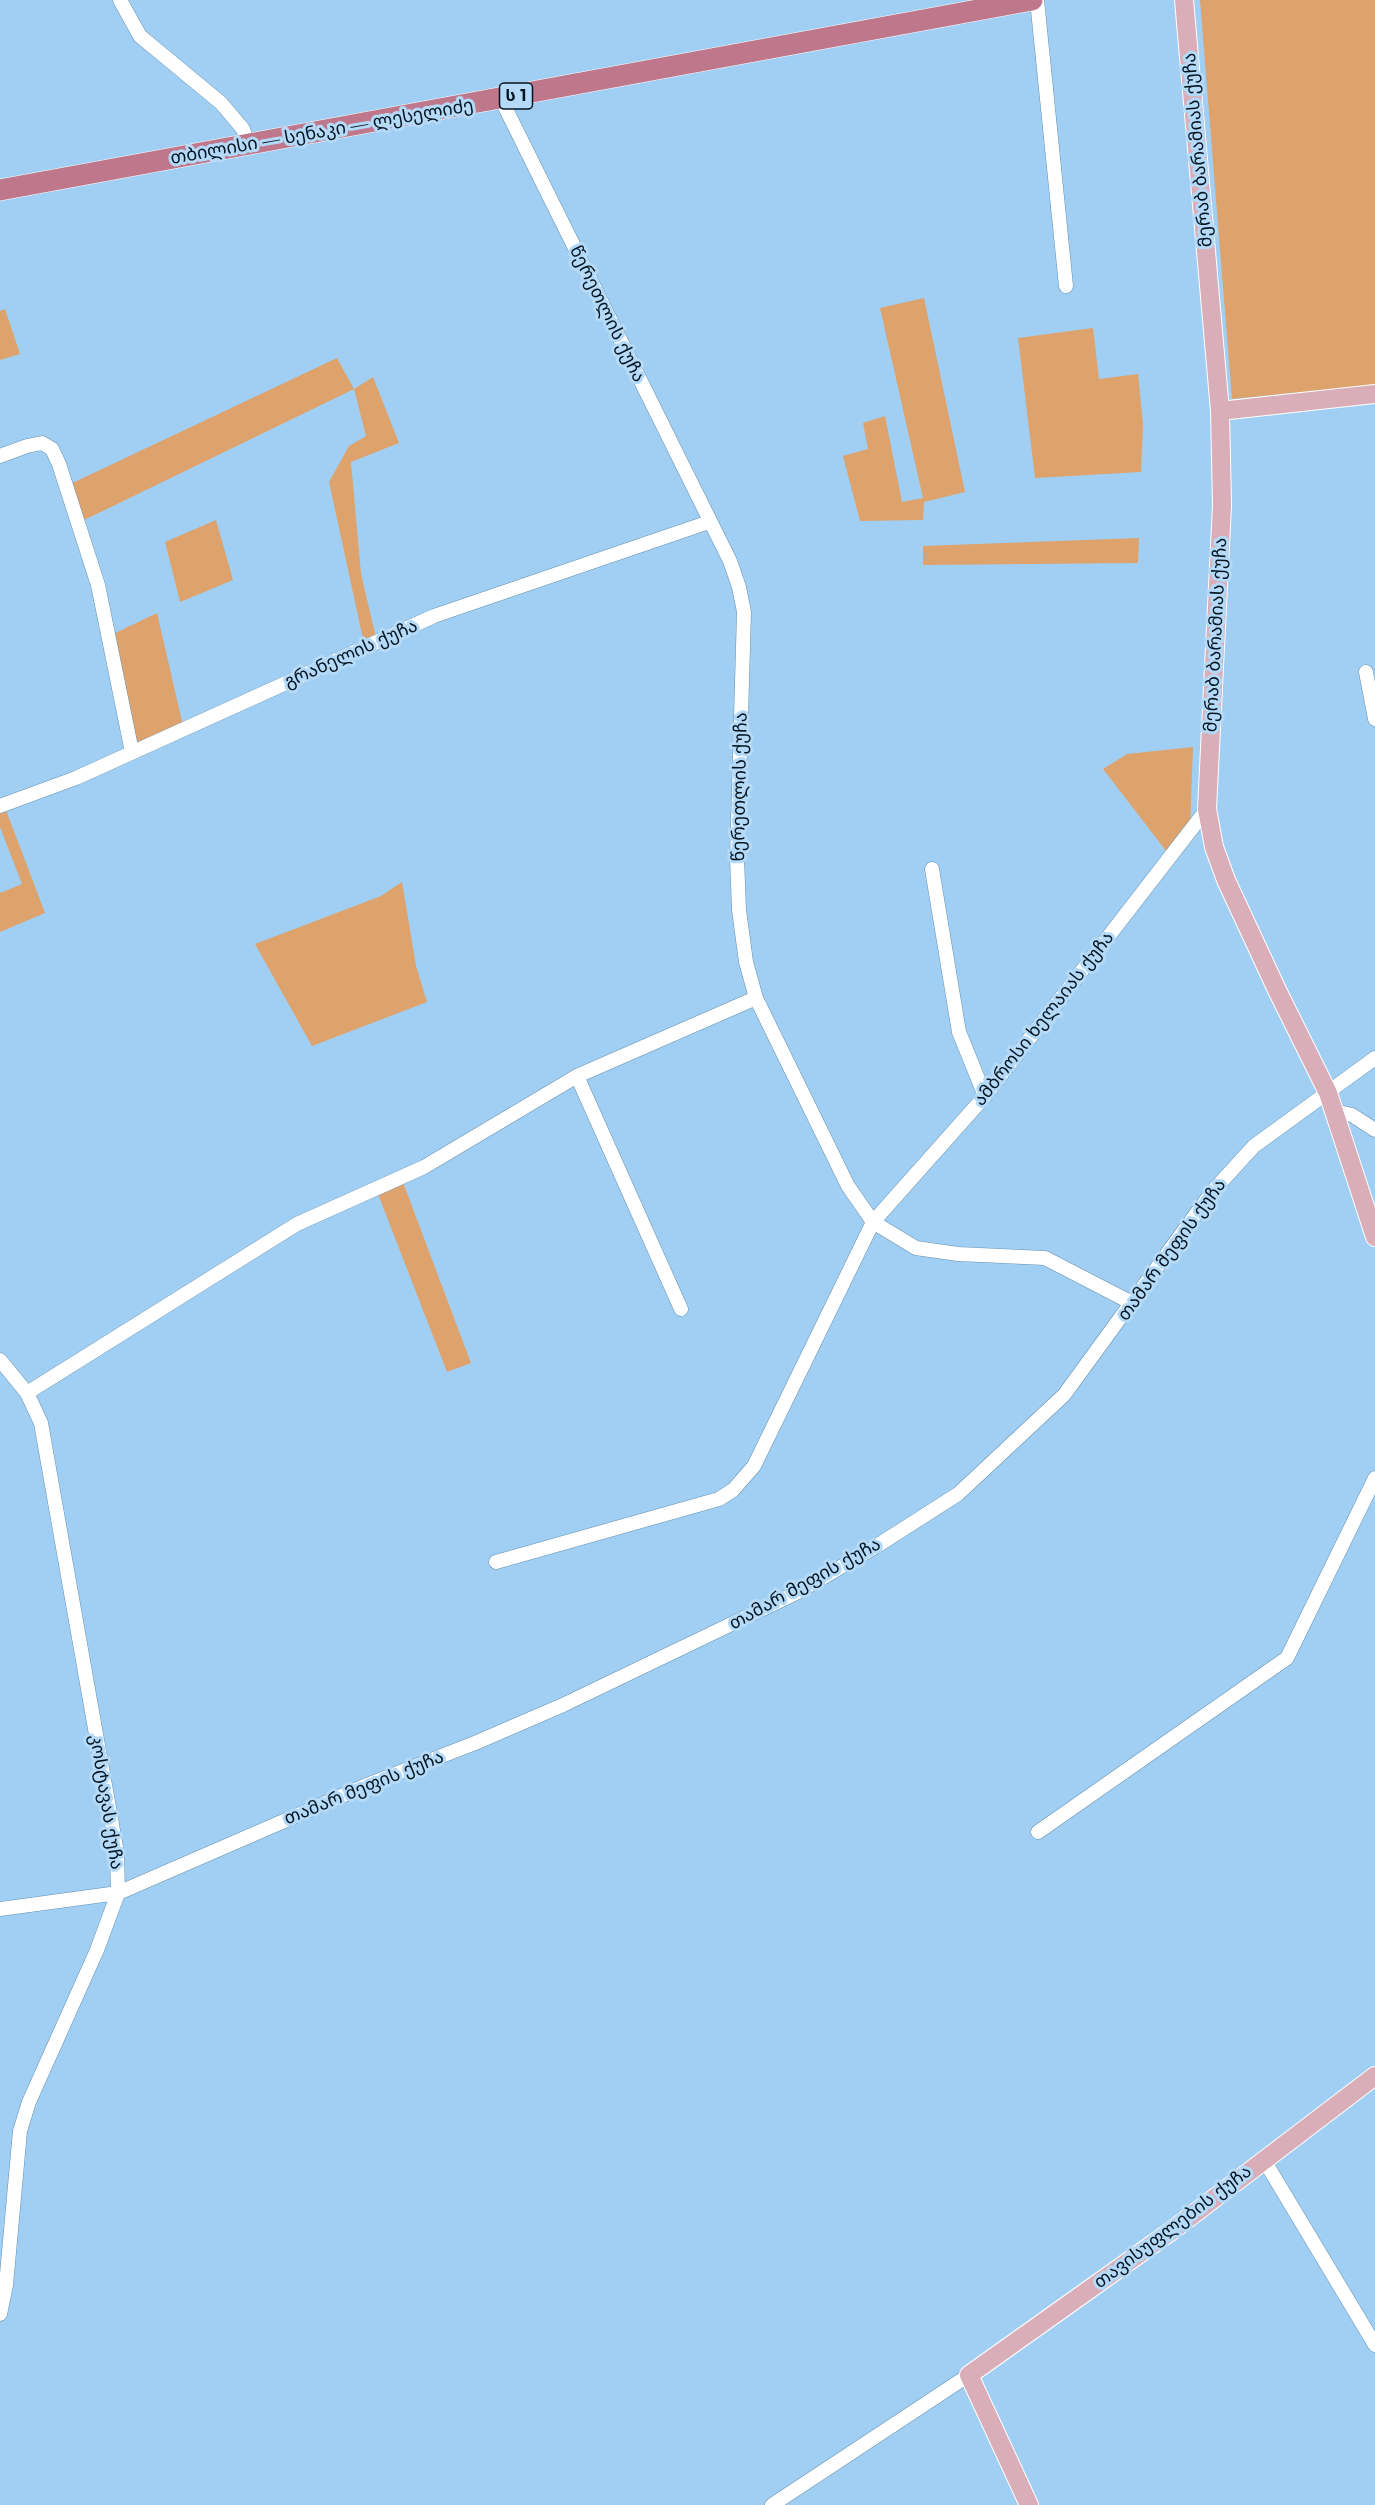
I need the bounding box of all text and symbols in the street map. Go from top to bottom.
street label: მერაბ ბარამიას ქუჩა [1179,52,1217,248]
road number: ს 1 [500,83,532,109]
street label: თბილისი — სენაკი — ლესელიძე [169,95,475,169]
street label: წერეთლის ქუჩა [565,242,649,386]
street label: მერაბ ბარამიას ქუჩა [1200,537,1232,733]
street label: გრანელის ქუჩა [281,615,421,693]
street label: წერეთლის ქუჩა [728,712,752,862]
street label: ამბროსი ხელაიას ქუჩა [969,928,1119,1110]
street label: თამარ მეფის ქუჩა [1113,1175,1231,1325]
street label: თამარ მეფის ქუჩა [725,1533,885,1635]
street label: კოსტავას ქუჩა [85,1733,127,1871]
street label: თამარ მეფის ქუჩა [281,1746,447,1830]
street label: თავისუფლების ქუჩა [1090,2161,1256,2293]

